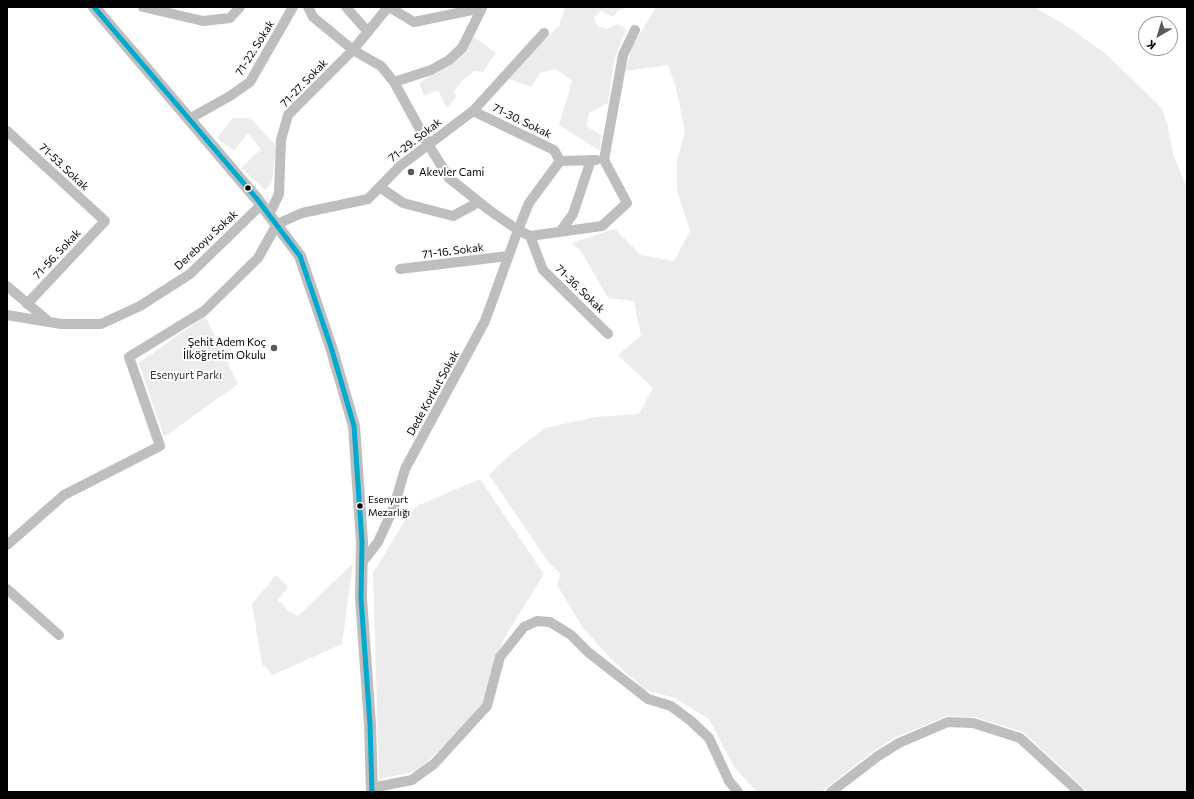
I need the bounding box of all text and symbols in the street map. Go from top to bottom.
north arrow [1138,16,1178,56]
street label: 71-22. Sokak [233,18,277,78]
text: K [1144,38,1158,53]
street label: 71-27. Sokak [278,56,330,110]
street label: 71-30. Sokak [490,101,554,141]
street label: 71-29. Sokak [386,115,444,165]
street label: 71-53. Sokak [36,141,92,193]
place label: Akevler Cami [419,165,484,179]
marker: Akevler Cami [406,167,416,177]
unlabelled marker [243,183,253,193]
street label: Dereboyu Sokak [172,207,240,273]
street label: 71-56. Sokak [31,226,83,282]
street label: 71-16. Sokak [422,241,484,261]
street label: 71-36. Sokak [553,262,607,316]
place label: Şehit Adem Koç İlköğretim Okulu [183,335,266,361]
marker: Şehit Adem Koç İlköğretim Okulu [269,343,279,353]
street label: Dede Korkut Sokak [404,348,462,438]
park label: Esenyurt Parkı [150,368,222,382]
place label: Esenyurt Mezarlığı [368,494,410,518]
marker: Esenyurt Mezarlığı [355,501,365,511]

